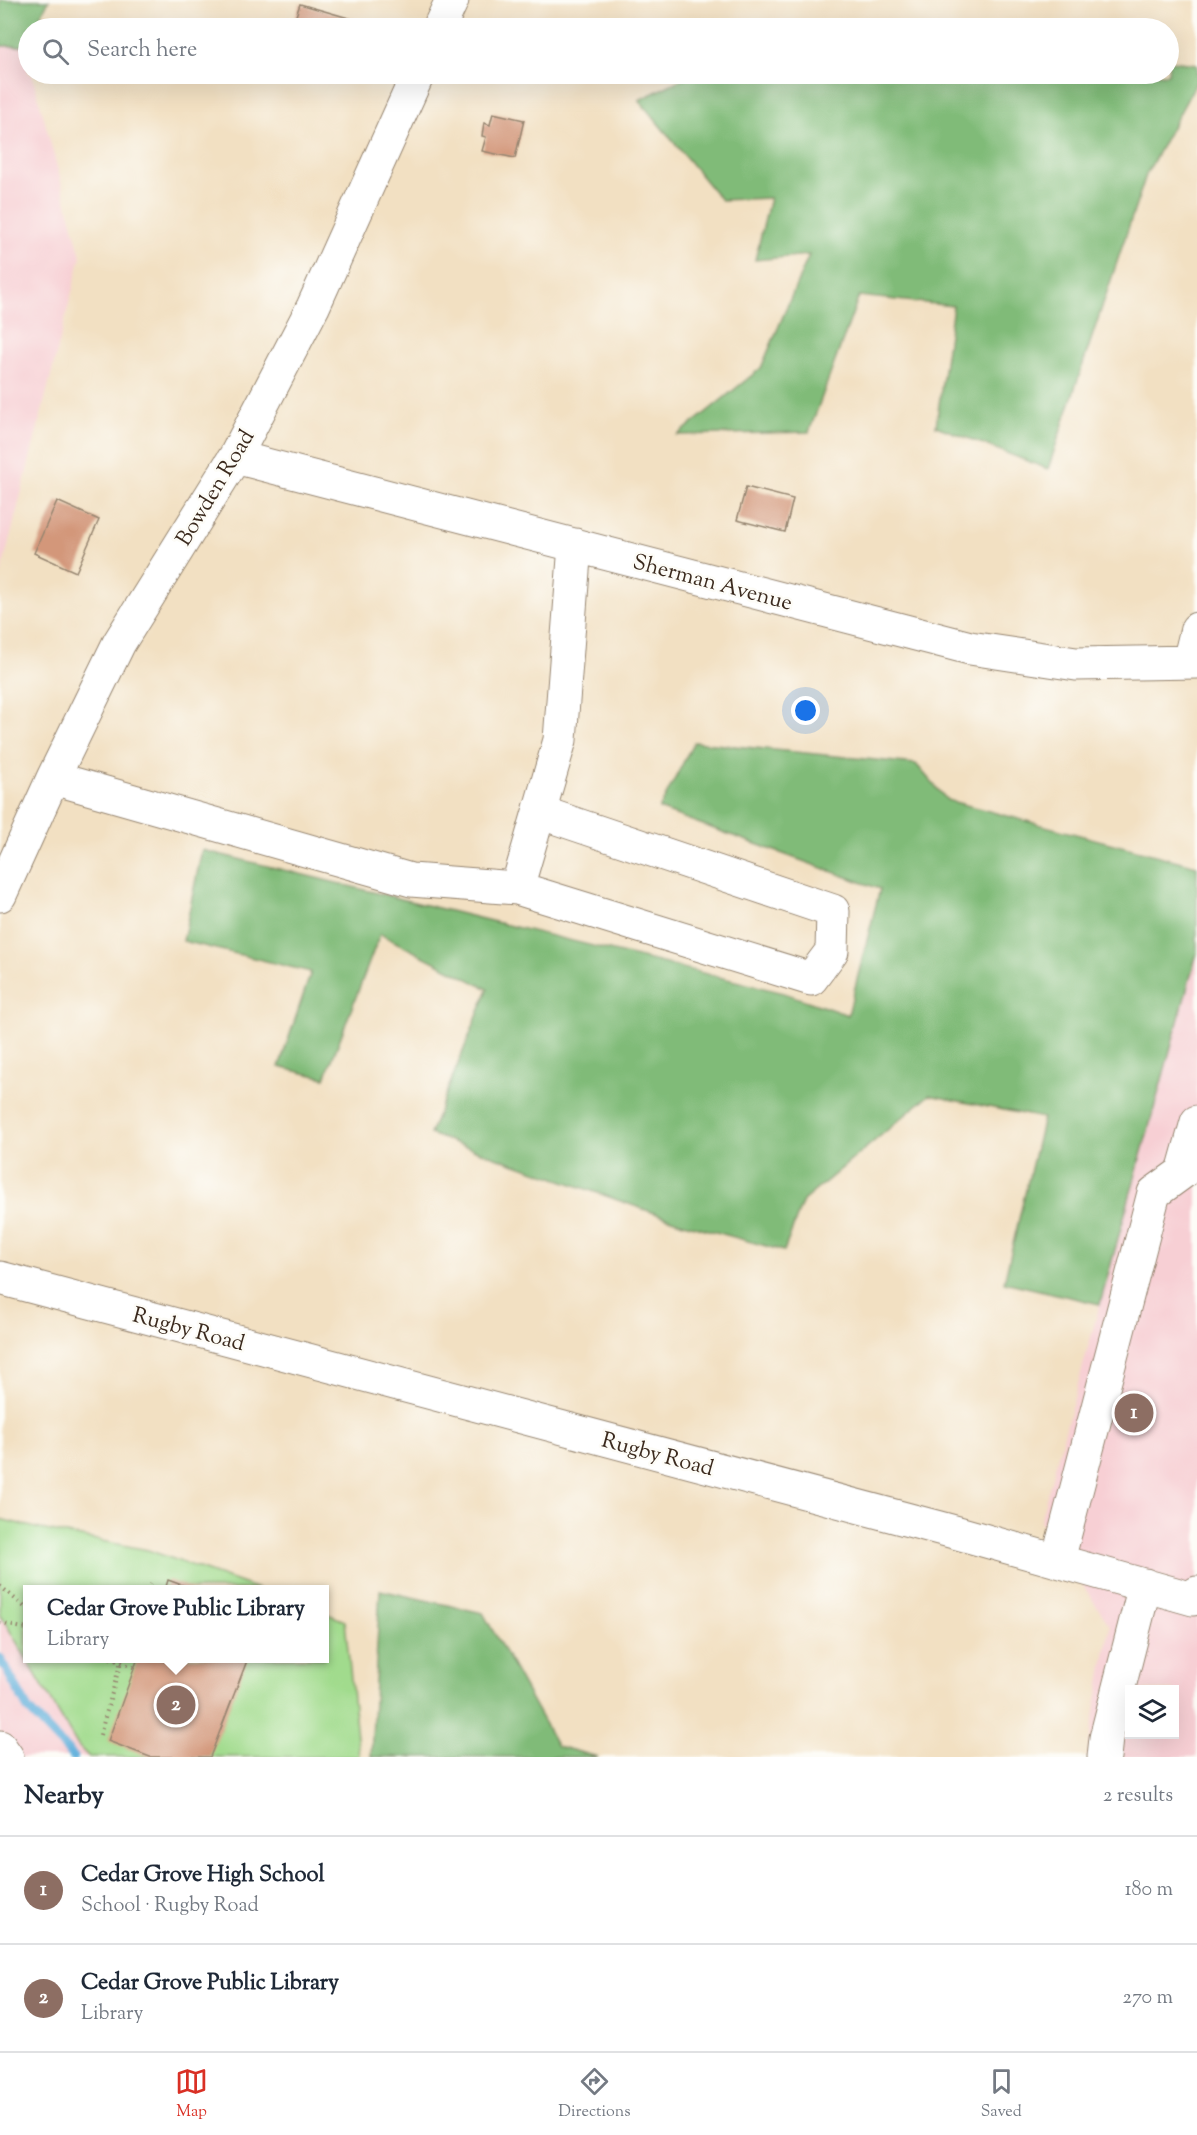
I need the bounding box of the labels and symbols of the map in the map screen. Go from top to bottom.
street label: Bowden Road [169,424,264,553]
street label: Sherman Avenue [629,547,795,621]
your location [791,696,820,725]
street label: Rugby Road [129,1301,248,1361]
pin: 1 [1114,1390,1154,1436]
street label: Rugby Road [598,1426,717,1486]
pin: 2 [156,1682,195,1728]

